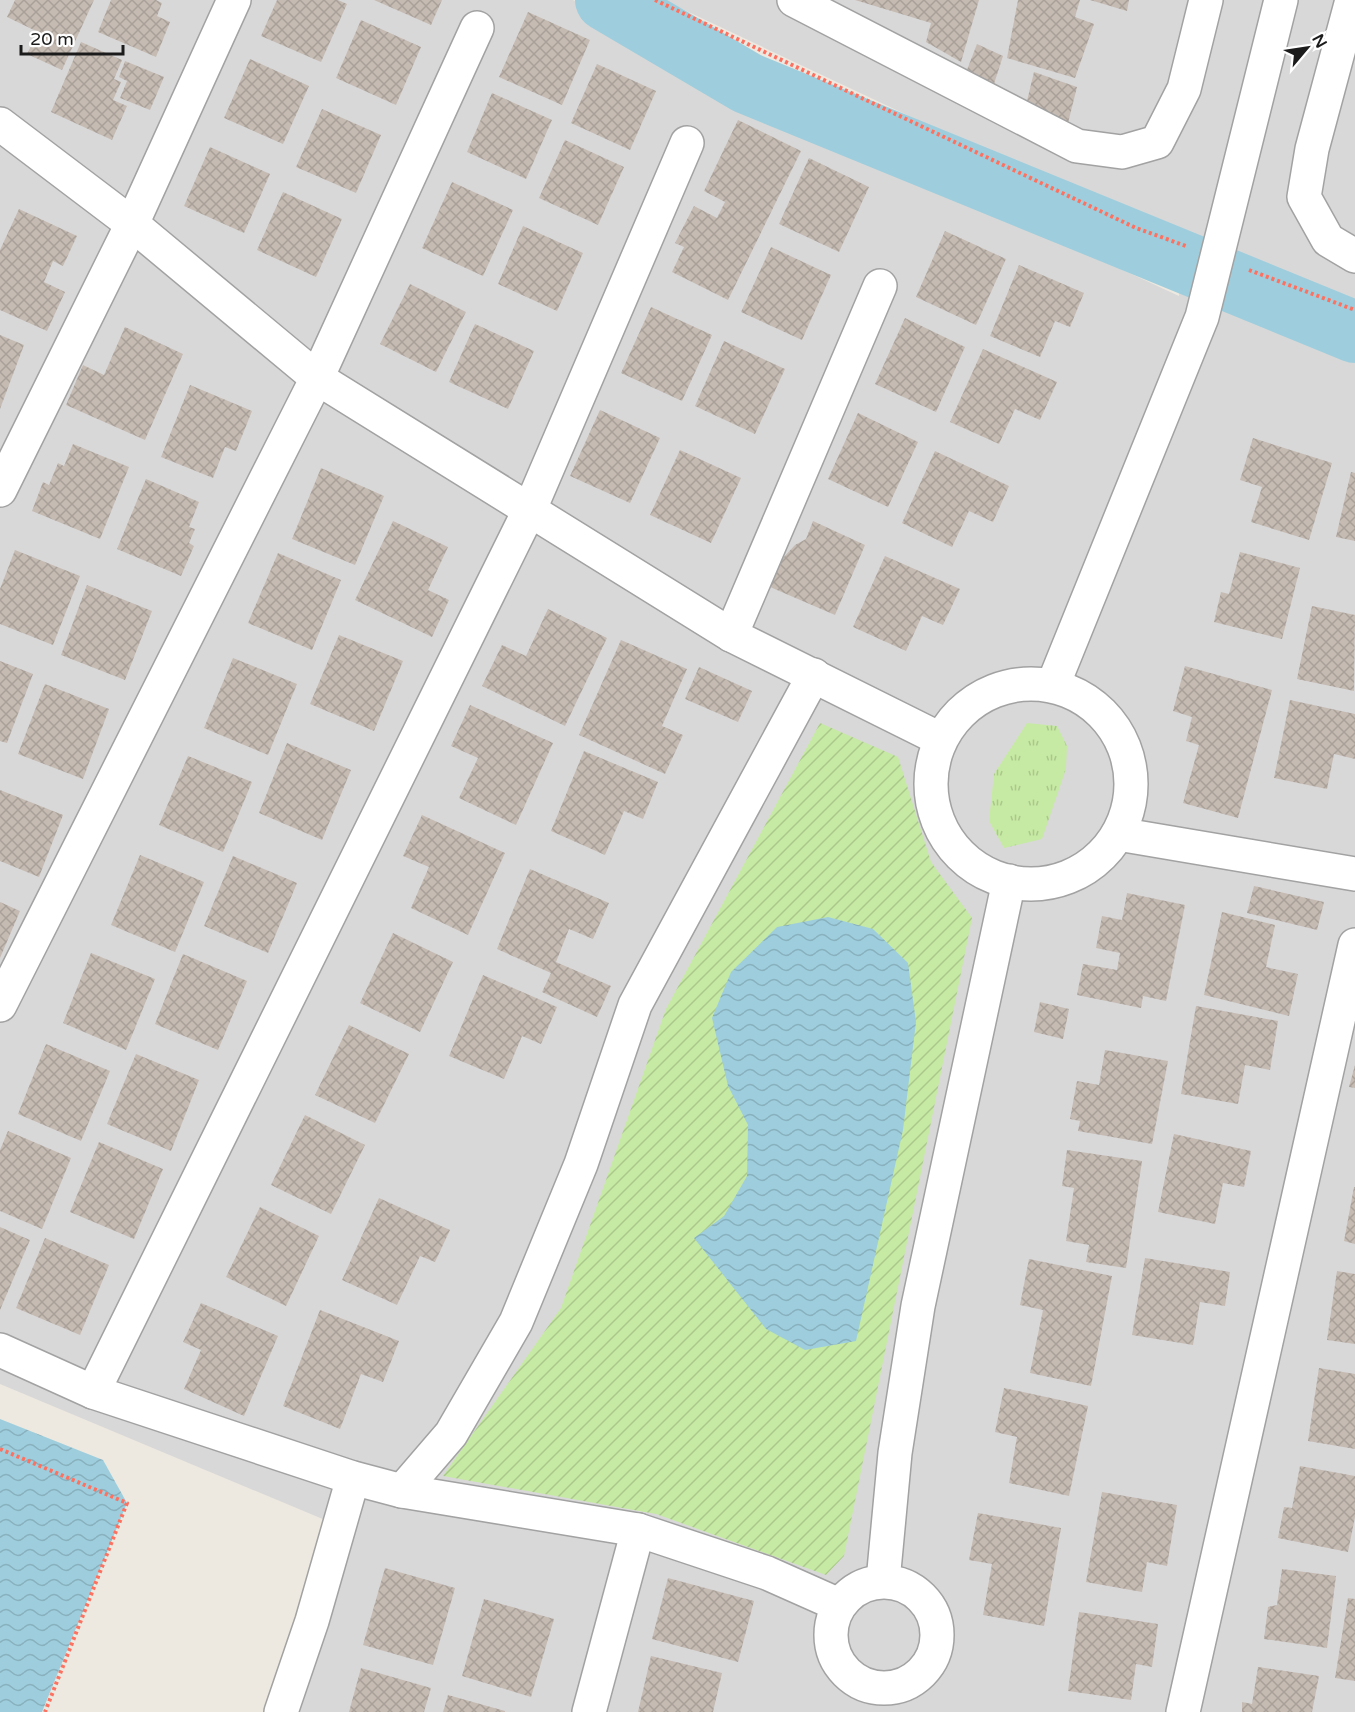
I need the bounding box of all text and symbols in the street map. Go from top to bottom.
scale bar [21,18,123,56]
north arrow [1277,18,1337,78]
text: 20 m [30,28,74,50]
text: N [1307,31,1331,52]

